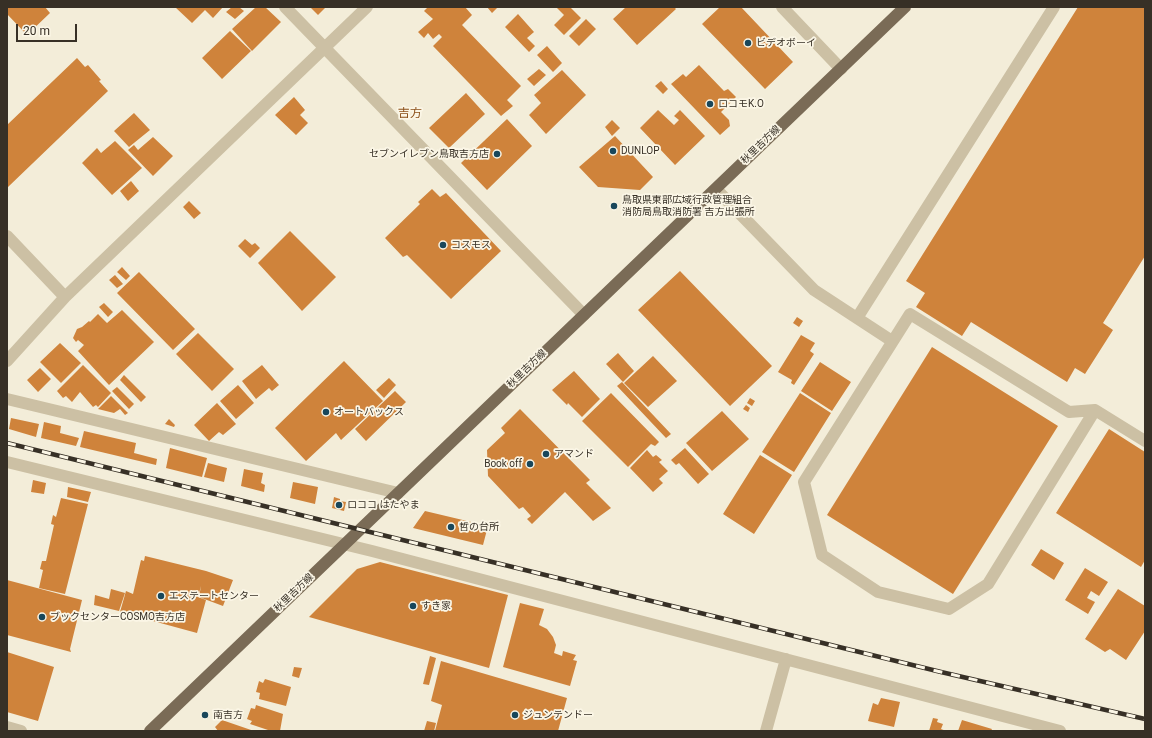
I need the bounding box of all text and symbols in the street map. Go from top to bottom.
scale bar [18,16,79,42]
text: 20 m [23,24,50,38]
place label: ビデオボーイ [756,37,816,49]
marker: ビデオボーイ [743,38,753,48]
place label: ロコモK.O [718,98,764,110]
marker: ロコモK.O [705,99,715,109]
district label: 吉方 [398,107,422,121]
street label: 秋里吉方線 [739,123,783,167]
place label: DUNLOP [621,145,659,157]
marker: DUNLOP [608,146,618,156]
place label: セブンイレブン鳥取吉方店 [369,148,489,160]
marker: セブンイレブン鳥取吉方店 [492,149,502,159]
place label: 鳥取県東部広域行政管理組合 消防局鳥取消防署 吉方出張所 [622,194,754,218]
marker: 鳥取県東部広域行政管理組合 消防局鳥取消防署 吉方出張所 [609,201,619,211]
place label: コスモス [451,239,491,251]
marker: コスモス [438,240,448,250]
street label: 秋里吉方線 [505,347,549,391]
place label: オートバックス [334,406,404,418]
marker: オートバックス [321,407,331,417]
place label: アマンド [554,448,594,460]
marker: アマンド [541,449,551,459]
place label: Book off [484,458,522,470]
marker: Book off [525,459,535,469]
place label: ロココ はたやま [347,499,419,511]
marker: ロココ はたやま [334,500,344,510]
place label: 哲の台所 [459,521,499,533]
marker: 哲の台所 [446,522,456,532]
street label: 秋里吉方線 [272,571,316,615]
place label: エステートセンター [169,590,259,602]
marker: エステートセンター [156,591,166,601]
place label: すき家 [421,600,451,612]
marker: すき家 [408,601,418,611]
place label: ブックセンターCOSMO吉方店 [50,611,185,623]
marker: ブックセンターCOSMO吉方店 [37,612,47,622]
place label: 南吉方 [213,709,243,721]
place label: ジュンテンドー [523,709,593,721]
marker: 南吉方 [200,710,210,720]
marker: ジュンテンドー [510,710,520,720]

